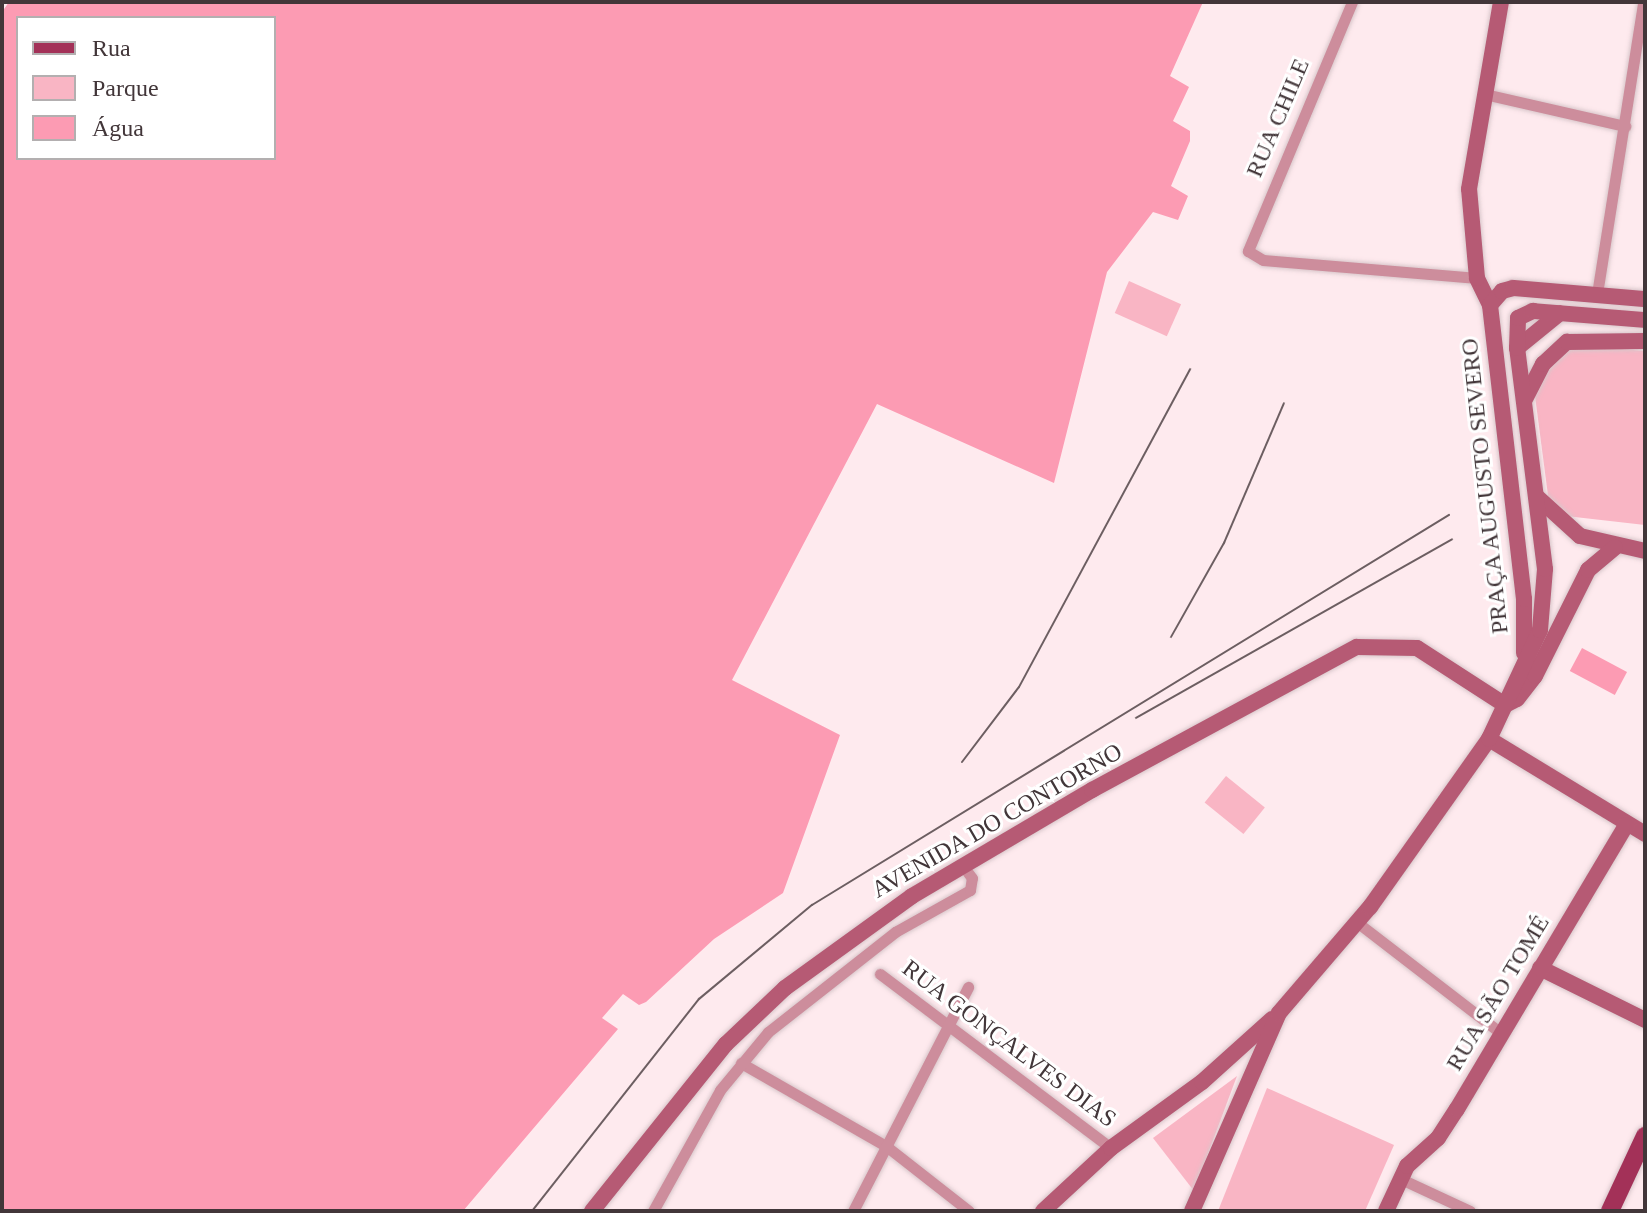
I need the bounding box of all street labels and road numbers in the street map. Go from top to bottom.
street label: RUA CHILE [1240,54,1316,182]
street label: PRAÇA AUGUSTO SEVERO [1455,336,1515,636]
street label: AVENIDA DO CONTORNO [866,737,1128,905]
street label: RUA SÃO TOMÉ [1440,909,1556,1077]
street label: RUA GONÇALVES DIAS [896,954,1122,1134]

